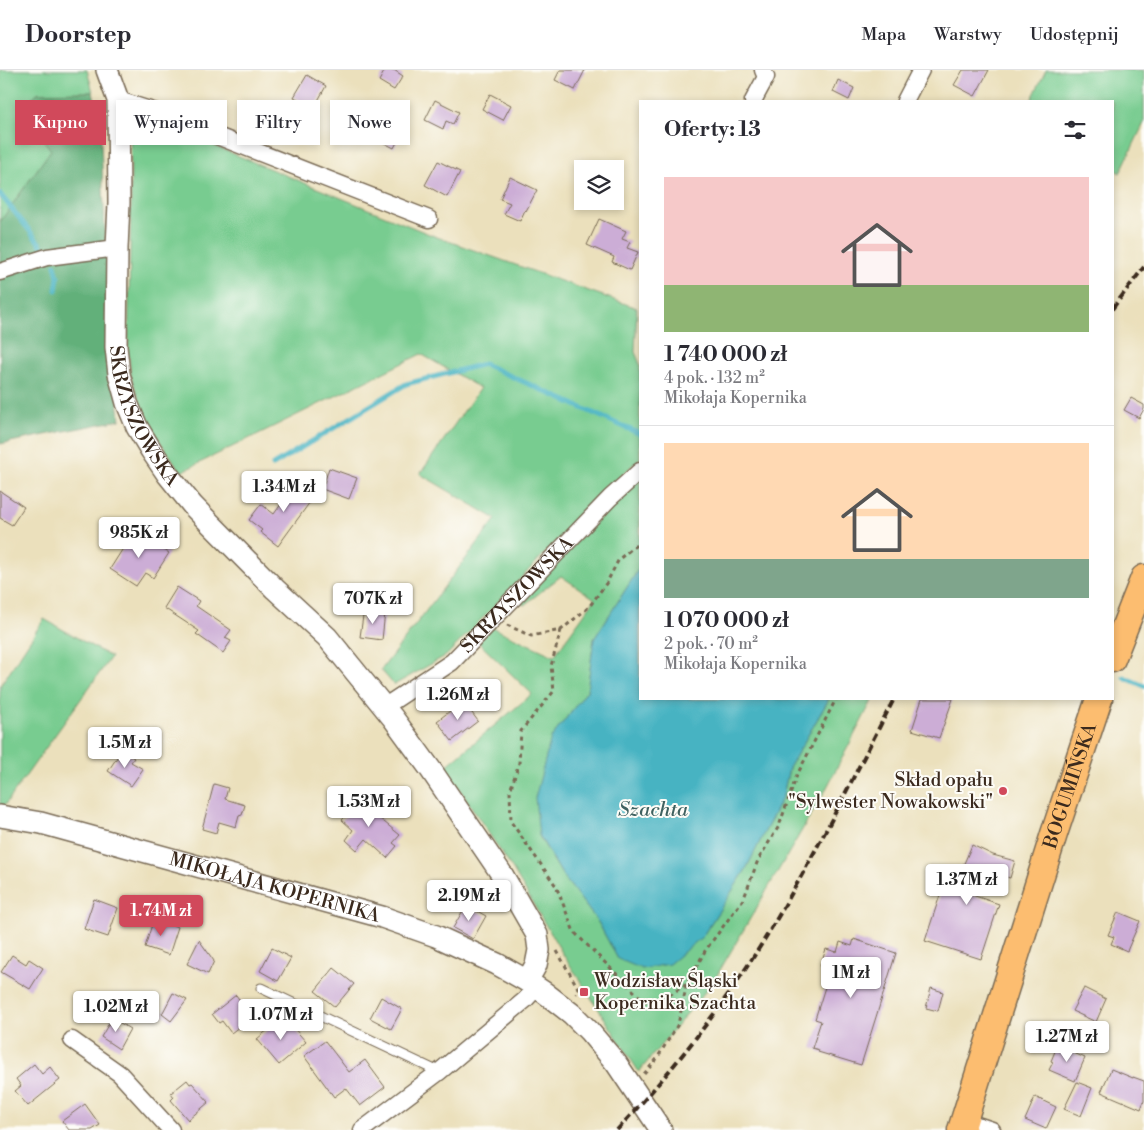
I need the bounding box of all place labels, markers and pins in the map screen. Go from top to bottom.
pin: 1.34M zł [232,470,336,513]
pin: 985K zł [93,516,185,559]
pin: 707K zł [327,582,419,625]
pin: 1.26M zł [406,678,510,721]
pin: 1.5M zł [79,726,171,769]
place label: Skład opału "Sylwester Nowakowski" [788,768,993,814]
marker: Skład opału "Sylwester Nowakowski" [997,785,1009,797]
pin: 1.53M zł [317,786,421,828]
pin: 1.37M zł [915,864,1019,906]
pin: 2.19M zł [417,880,521,922]
pin: 1.74M zł [109,894,213,937]
pin: 1M zł [816,956,886,999]
place label: Wodzisław Śląski Kopernika Szachta [593,968,757,1015]
marker: Wodzisław Śląski Kopernika Szachta [578,986,590,998]
pin: 1.02M zł [64,990,168,1033]
pin: 1.07M zł [229,998,333,1041]
pin: 1.27M zł [1015,1020,1119,1063]

